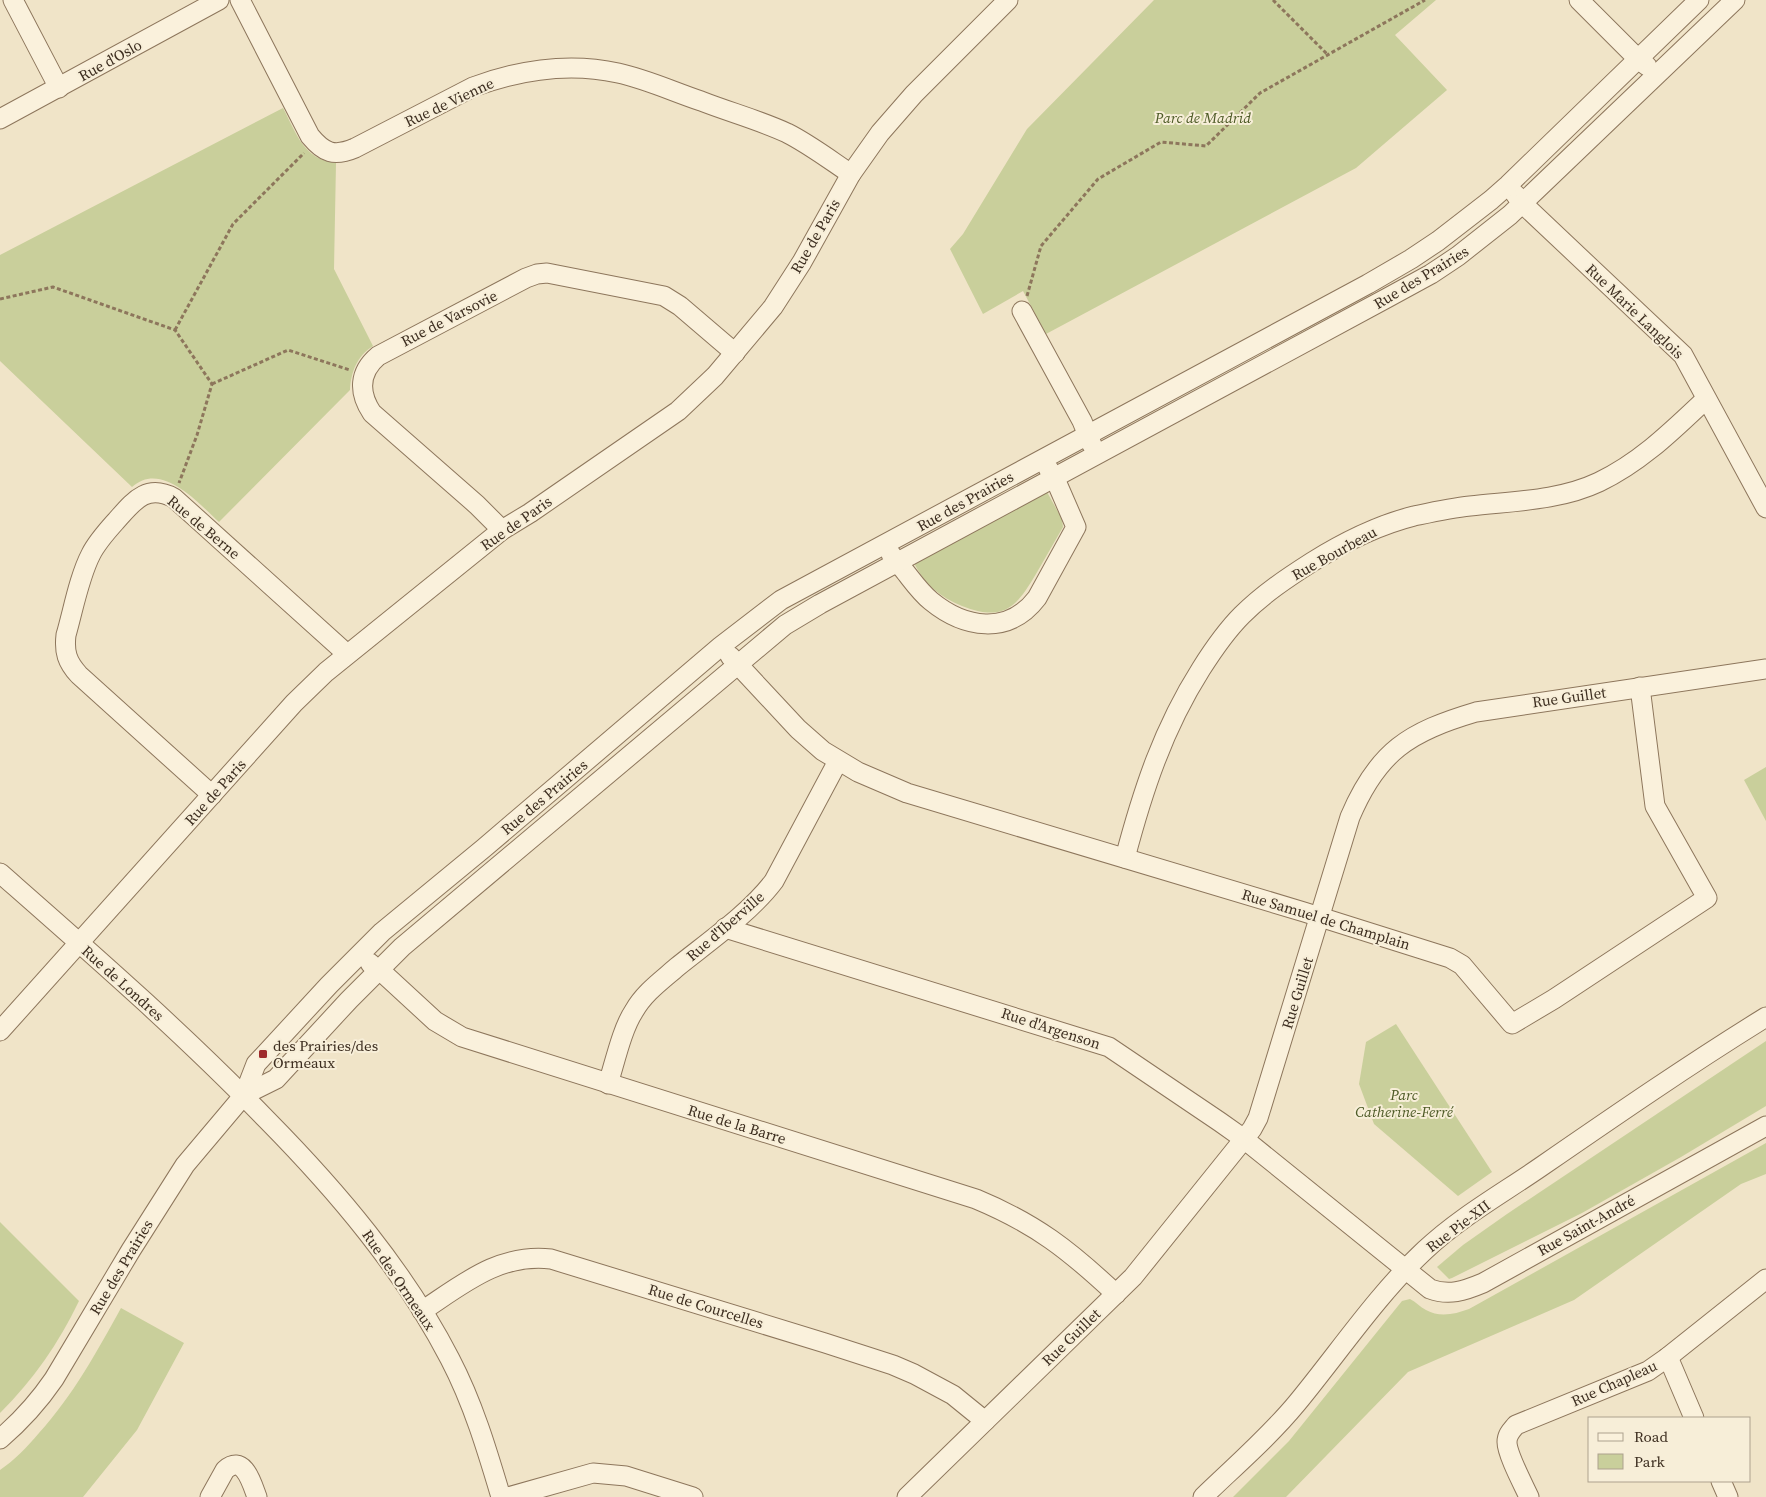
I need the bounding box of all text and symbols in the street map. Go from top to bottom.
street label: Rue d'Oslo [75,34,145,86]
street label: Rue de Vienne [401,72,497,132]
park label: Parc de Madrid [1154,107,1251,128]
street label: Rue de Paris [785,195,845,277]
street label: Rue des Prairies [1370,240,1472,314]
street label: Rue Marie Langlois [1581,259,1689,363]
street label: Rue de Varsovie [397,285,501,351]
street label: Rue des Prairies [913,466,1017,536]
street label: Rue de Berne [163,490,245,564]
street label: Rue de Paris [476,491,556,555]
street label: Rue Bourbeau [1288,521,1381,585]
street label: Rue Guillet [1531,681,1607,713]
street label: Rue de Paris [180,754,250,830]
street label: Rue des Prairies [496,754,592,840]
street label: Rue Samuel de Champlain [1239,883,1413,955]
street label: Rue d'Iberville [681,886,769,966]
street label: Rue de Londres [77,940,169,1026]
street label: Rue Guillet [1276,954,1318,1032]
street label: Rue d'Argenson [999,1002,1103,1054]
place label: des Prairies/des Ormeaux [273,1035,378,1073]
marker: des Prairies/des Ormeaux [257,1048,269,1060]
park label: Parc Catherine-Ferré [1355,1084,1454,1122]
street label: Rue de la Barre [685,1099,789,1149]
street label: Rue Saint-André [1533,1189,1639,1261]
street label: Rue Pie-XII [1422,1195,1494,1257]
street label: Rue des Prairies [84,1216,158,1318]
street label: Rue des Ormeaux [357,1225,441,1335]
street label: Rue de Courcelles [646,1279,766,1333]
street label: Rue Guillet [1037,1304,1105,1370]
street label: Rue Chapleau [1568,1355,1661,1411]
legend [1588,1417,1751,1482]
text: Road [1634,1426,1668,1447]
text: Park [1634,1451,1666,1472]

